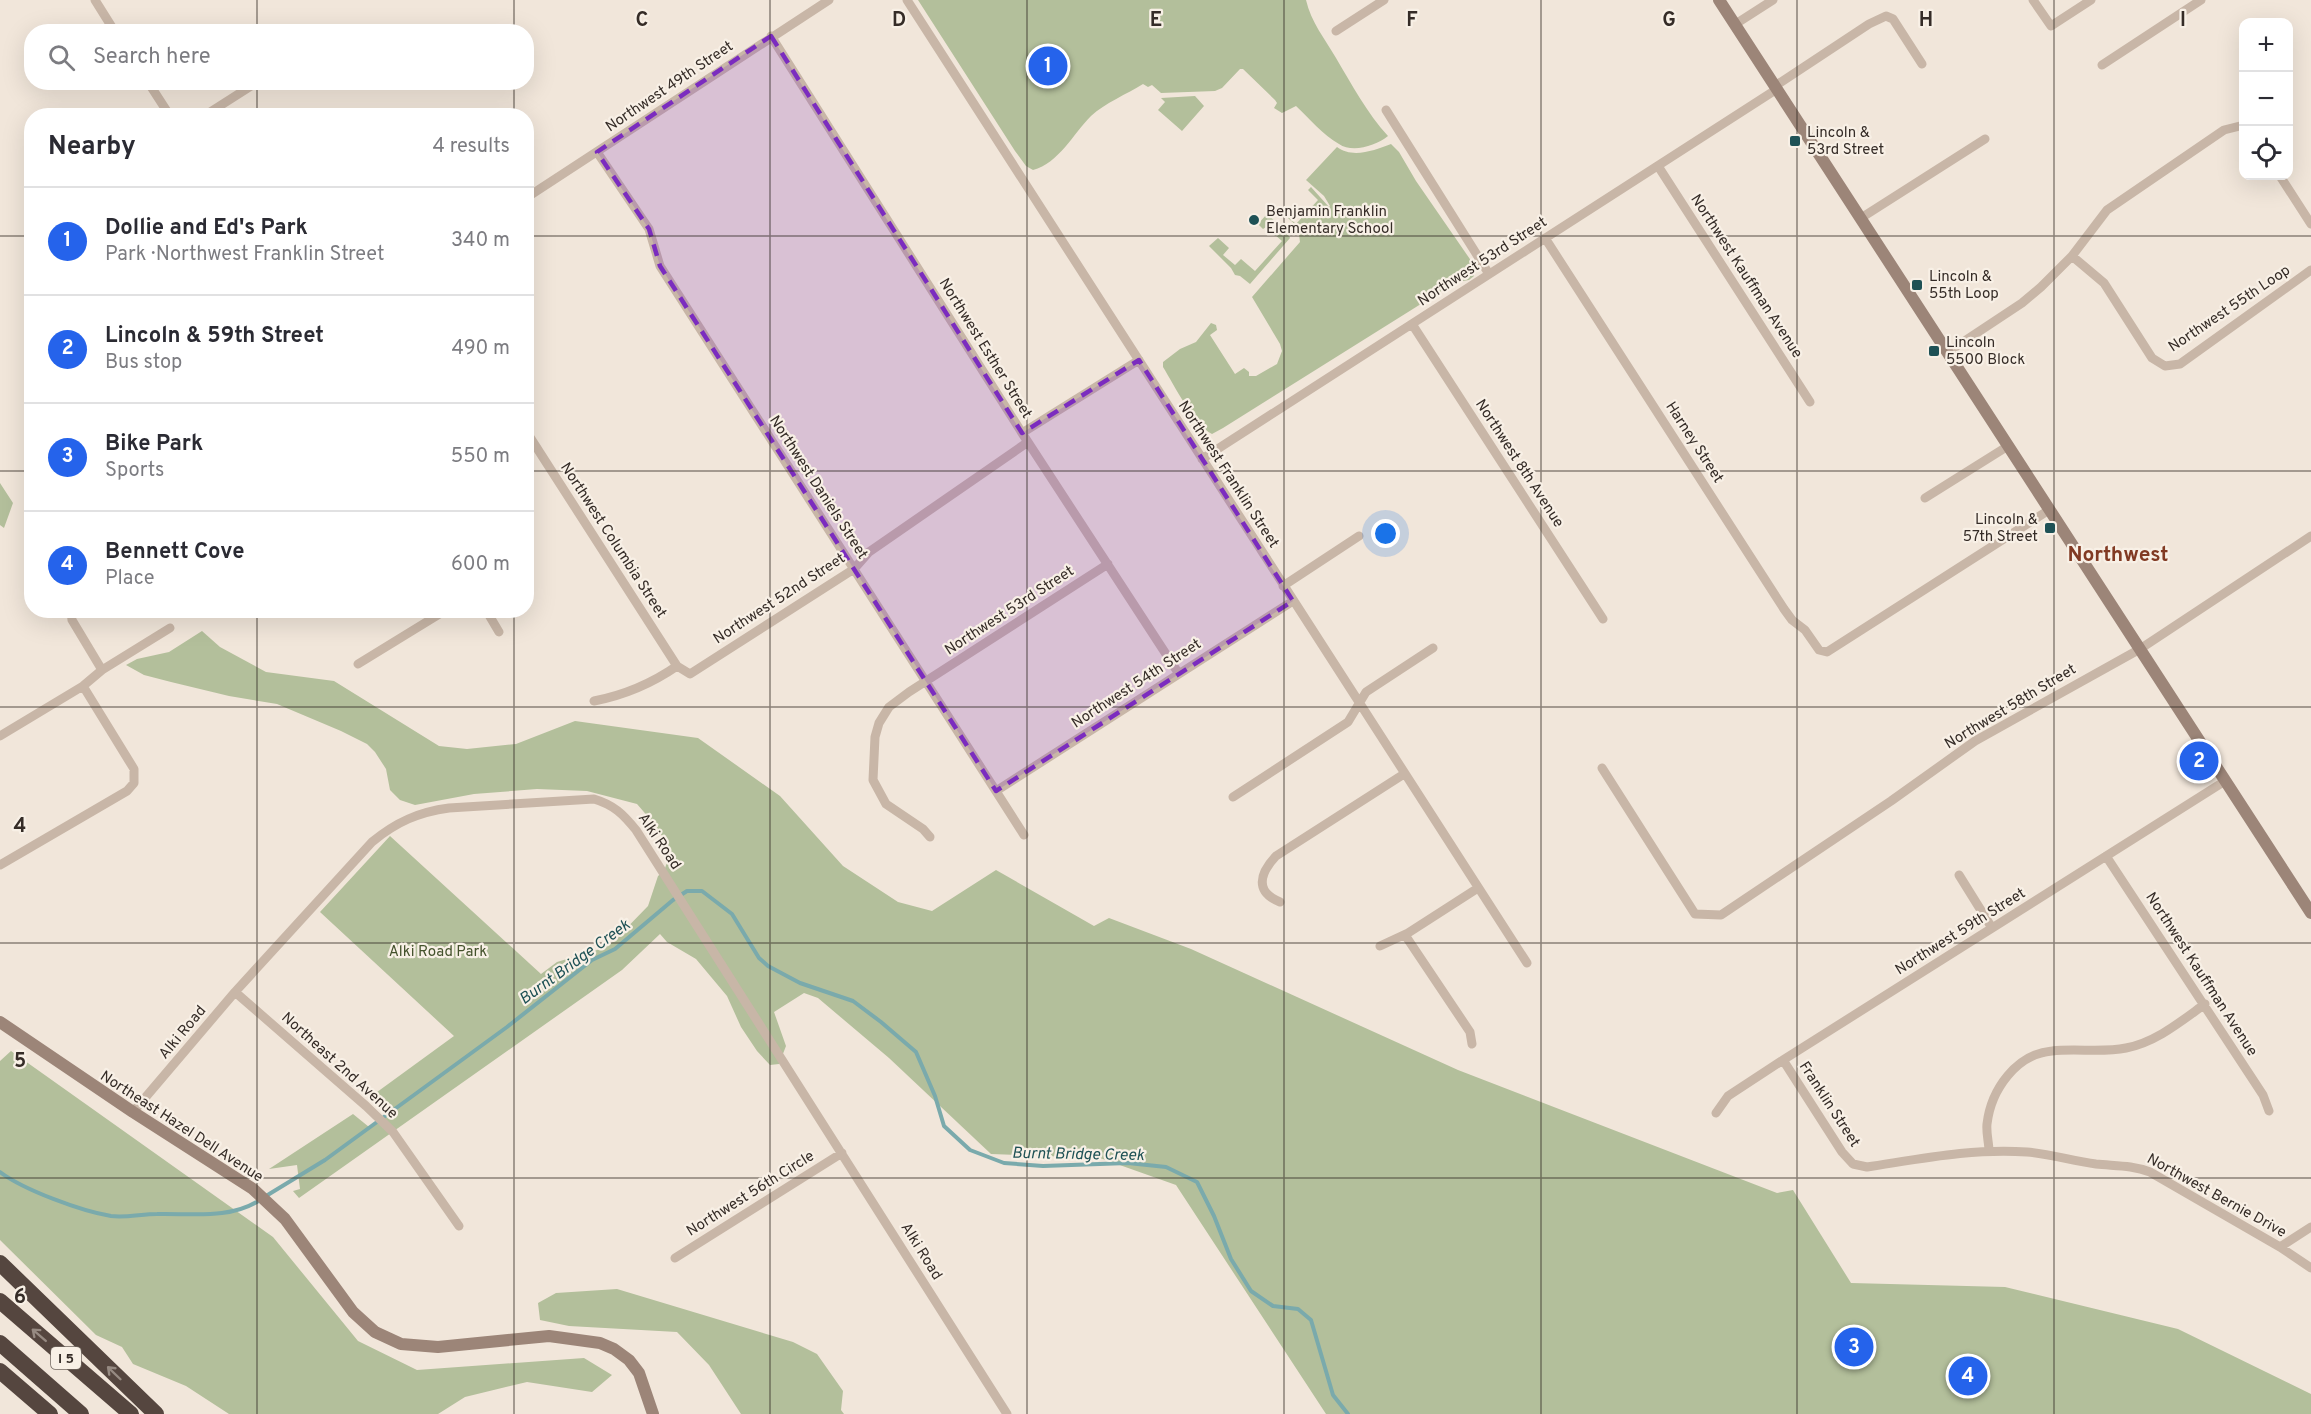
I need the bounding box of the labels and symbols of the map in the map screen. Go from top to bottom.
text: C [636,8,648,34]
text: D [892,8,906,34]
text: E [1150,8,1162,34]
text: F [1406,8,1418,34]
text: G [1662,8,1676,34]
text: H [1919,8,1933,34]
text: I [2180,8,2186,34]
street label: Northwest 49th Street [602,37,737,137]
pin: 1 [1028,44,1068,88]
place label: Lincoln & 53rd Street [1807,124,1884,160]
marker: Lincoln & 53rd Street [1788,134,1802,148]
street label: Northwest Kauffman Avenue [1686,191,1806,362]
place label: Benjamin Franklin Elementary School [1266,203,1393,239]
marker: Benjamin Franklin Elementary School [1247,213,1261,227]
street label: Northwest 53rd Street [1415,213,1551,311]
street label: Northwest 55th Loop [2165,261,2294,357]
place label: Lincoln & 55th Loop [1929,268,1999,304]
street label: Northwest Esther Street [934,275,1036,422]
marker: Lincoln & 55th Loop [1910,278,1924,292]
place label: Lincoln 5500 Block [1946,334,2025,370]
marker: Lincoln 5500 Block [1927,344,1941,358]
street label: Northwest 8th Avenue [1470,396,1567,531]
street label: Northwest Franklin Street [1173,398,1282,552]
street label: Harney Street [1660,399,1727,487]
street label: Northwest Daniels Street [764,412,871,563]
street label: Northwest Columbia Street [555,460,670,622]
place label: Lincoln & 57th Street [1963,511,2038,547]
your location [1371,519,1400,548]
marker: Lincoln & 57th Street [2043,521,2057,535]
district label: Northwest [2067,542,2169,569]
street label: Northwest 52nd Street [710,549,849,649]
street label: Northwest 53rd Street [942,562,1078,660]
street label: Northwest 54th Street [1068,635,1205,733]
street label: Northwest 58th Street [1942,660,2080,754]
pin: 2 [2180,738,2218,783]
street label: Alki Road [633,810,685,874]
text: 4 [14,814,26,840]
street label: Northwest 59th Street [1892,884,2029,980]
street label: Northwest Kauffman Avenue [2141,889,2261,1060]
water label: Burnt Bridge Creek [516,915,635,1010]
park label: Alki Road Park [389,943,487,962]
street label: Alki Road [155,1002,211,1064]
street label: Northeast 2nd Avenue [277,1009,401,1123]
text: 5 [14,1049,26,1075]
street label: Franklin Street [1794,1058,1863,1151]
street label: Northeast Hazel Dell Avenue [96,1067,266,1187]
water label: Burnt Bridge Creek [1012,1144,1145,1166]
street label: Northwest 56th Circle [683,1147,818,1241]
street label: Northwest Bernie Drive [2143,1150,2289,1243]
street label: Alki Road [896,1220,946,1284]
text: 6 [14,1285,26,1311]
pin: 3 [1834,1324,1874,1370]
one-way arrow [32,1328,47,1342]
road number: I 5 [51,1347,81,1369]
pin: 4 [1948,1354,1988,1398]
one-way arrow [106,1366,121,1380]

